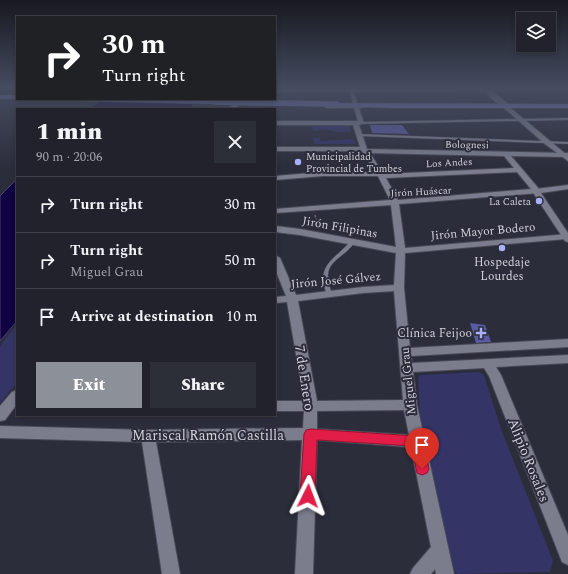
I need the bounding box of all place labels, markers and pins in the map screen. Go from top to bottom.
place label: Municipalidad Provincial de Tumbes [306,149,402,177]
marker: Municipalidad Provincial de Tumbes [293,157,303,167]
place label: La Caleta [489,194,531,210]
marker: La Caleta [534,196,544,206]
marker: Hospedaje Lourdes [497,243,507,253]
place label: Hospedaje Lourdes [474,253,530,286]
place label: Clínica Feijoo [397,324,472,343]
marker: Clínica Feijoo [475,327,487,339]
pin [405,428,439,469]

